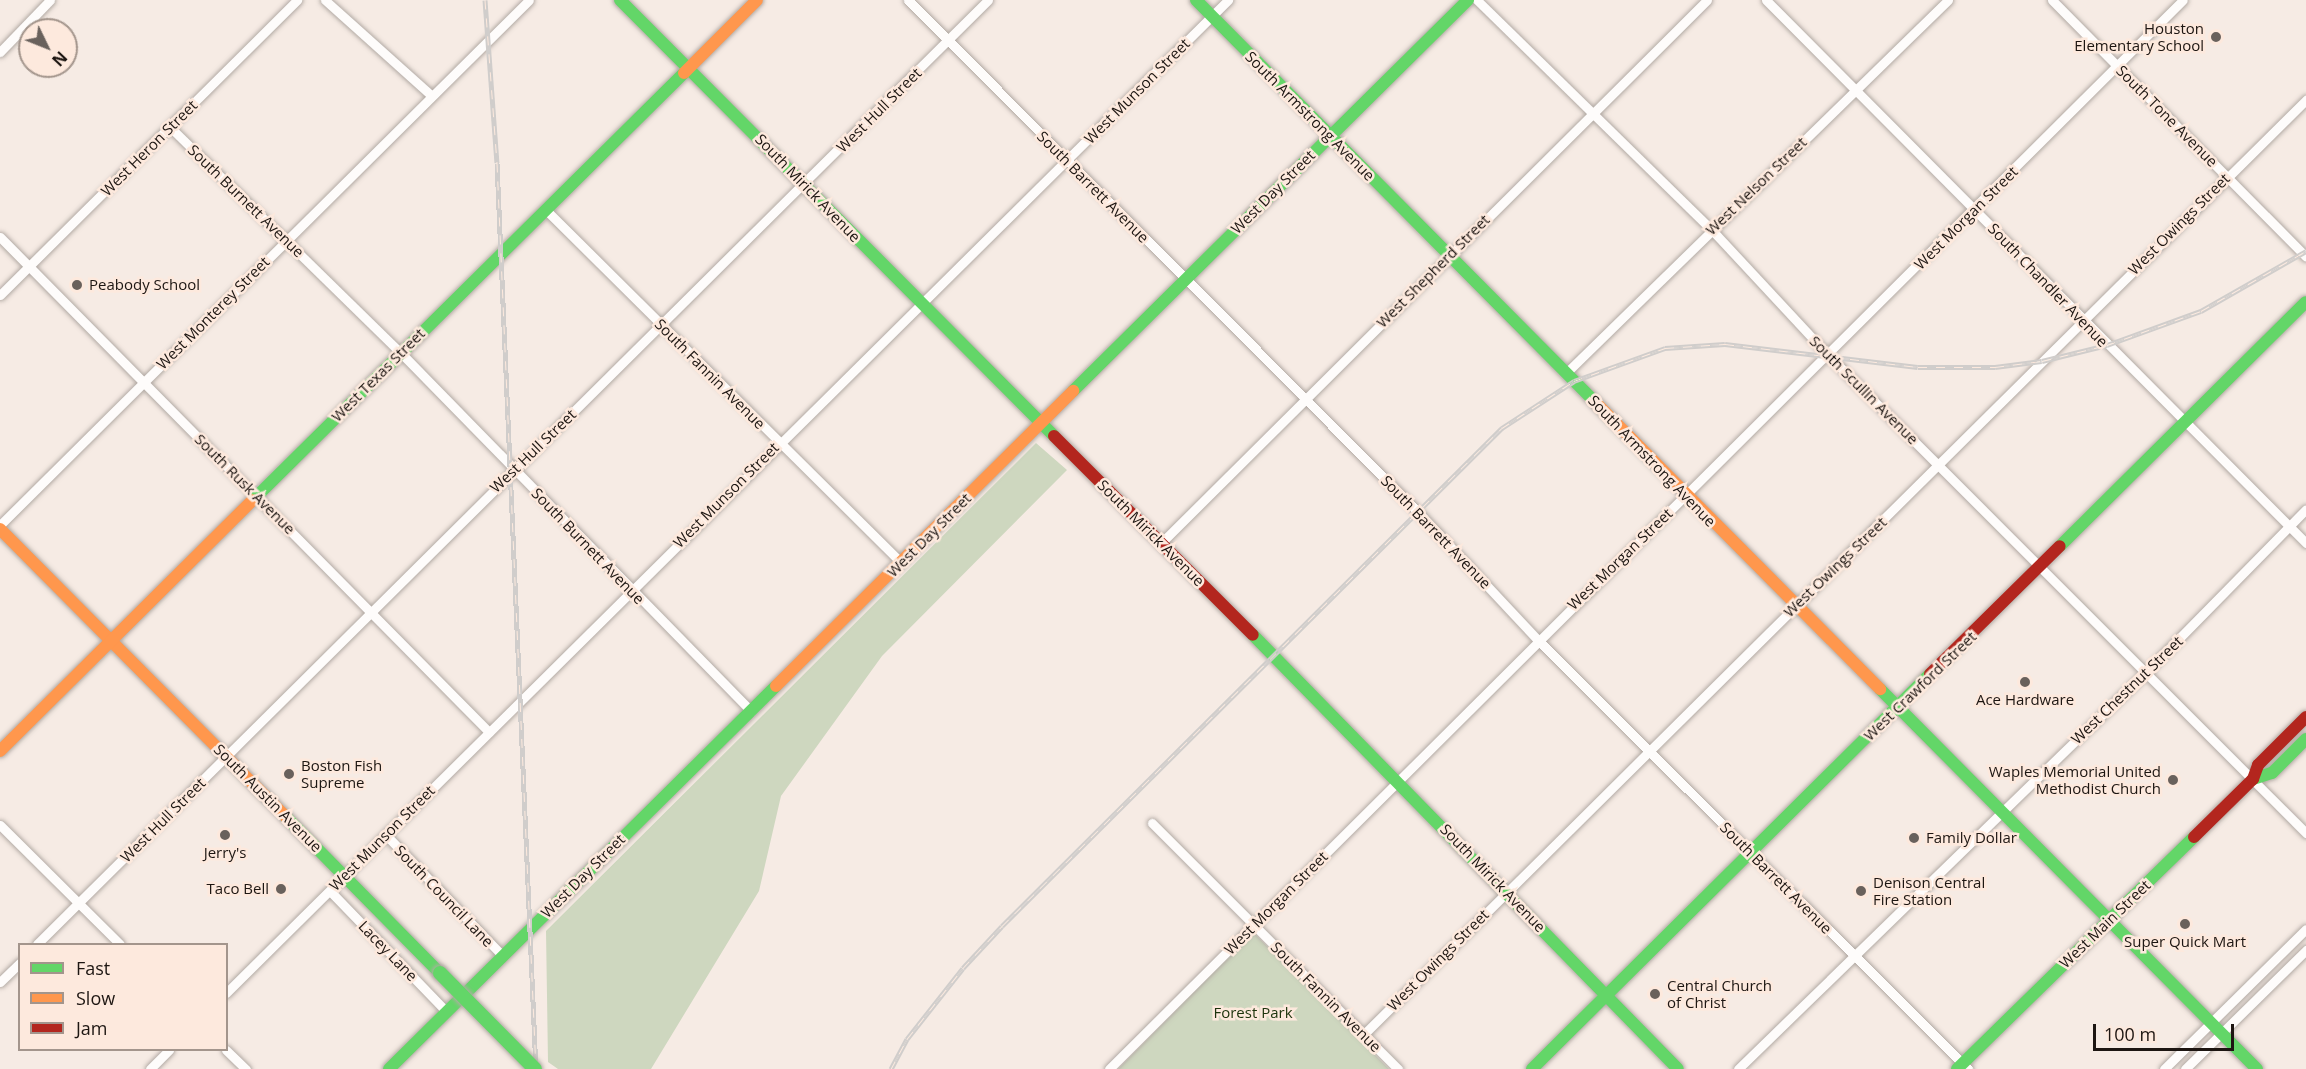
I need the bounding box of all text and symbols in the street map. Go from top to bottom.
north arrow [18,18,78,78]
place label: Houston Elementary School [2074,19,2204,54]
marker: Houston Elementary School [2209,30,2223,44]
street label: West Munson Street [1081,35,1193,147]
text: N [47,47,72,71]
street label: South Armstrong Avenue [1242,48,1378,184]
street label: South Tone Avenue [2113,62,2221,170]
street label: West Hull Street [833,64,925,156]
street label: West Heron Street [97,96,201,200]
street label: South Barrett Avenue [1033,127,1153,247]
street label: South Mirick Avenue [752,130,864,246]
street label: West Nelson Street [1702,133,1810,239]
street label: South Burnett Avenue [184,141,308,261]
street label: West Day Street [1227,146,1319,238]
street label: West Morgan Street [1911,163,2021,273]
street label: West Owings Street [2125,170,2233,278]
street label: West Shepherd Street [1373,211,1493,331]
street label: South Chandler Avenue [1984,220,2112,350]
street label: West Monterey Street [153,253,273,373]
place label: Peabody School [89,276,200,294]
marker: Peabody School [70,278,84,292]
street label: South Fannin Avenue [651,315,769,433]
street label: West Texas Street [328,325,428,425]
street label: South Scullin Avenue [1806,332,1922,448]
street label: South Armstrong Avenue [1585,392,1719,530]
street label: West Hull Street [486,406,580,496]
street label: South Rusk Avenue [191,430,299,538]
street label: West Munson Street [670,439,782,551]
street label: South Barrett Avenue [1377,472,1495,592]
street label: South Mirick Avenue [1094,476,1208,590]
street label: South Burnett Avenue [528,484,648,608]
street label: West Day Street [883,489,975,581]
street label: West Morgan Street [1564,504,1676,614]
street label: West Owings Street [1780,513,1890,621]
street label: West Crawford Street [1860,628,1980,744]
street label: West Chestnut Street [2068,632,2186,748]
marker: Ace Hardware [2018,675,2032,689]
place label: Ace Hardware [1976,691,2074,709]
street label: South Austin Avenue [210,740,326,856]
place label: Boston Fish Supreme [301,756,382,791]
place label: Waples Memorial United Methodist Church [1989,762,2161,797]
marker: Boston Fish Supreme [282,767,296,781]
marker: Waples Memorial United Methodist Church [2166,773,2180,787]
street label: West Hull Street [117,774,209,866]
street label: West Munson Street [326,782,438,894]
street label: South Barrett Avenue [1716,818,1836,938]
street label: South Mirick Avenue [1437,820,1549,936]
marker: Jerry's [218,828,232,842]
place label: Family Dollar [1926,829,2017,847]
street label: West Day Street [537,830,629,922]
marker: Family Dollar [1907,831,1921,845]
street label: South Council Lane [391,841,497,951]
place label: Jerry's [204,844,246,862]
street label: West Morgan Street [1221,848,1331,958]
place label: Denison Central Fire Station [1873,873,1985,908]
street label: West Main Street [2056,876,2154,972]
place label: Taco Bell [207,880,269,898]
marker: Taco Bell [274,882,288,896]
marker: Denison Central Fire Station [1854,884,1868,898]
street label: West Owings Street [1384,906,1492,1014]
street label: Lacey Lane [355,917,421,985]
marker: Super Quick Mart [2178,917,2192,931]
place label: Super Quick Mart [2124,933,2246,951]
street label: South Fannin Avenue [1267,938,1385,1056]
legend [18,943,228,1051]
text: Fast [76,956,110,980]
place label: Central Church of Christ [1667,976,1772,1011]
text: Slow [76,986,115,1010]
marker: Central Church of Christ [1648,987,1662,1001]
park label: Forest Park [1213,1004,1293,1022]
scale bar [2096,1012,2237,1050]
text: Jam [76,1016,108,1040]
text: 100 m [2104,1022,2156,1046]

